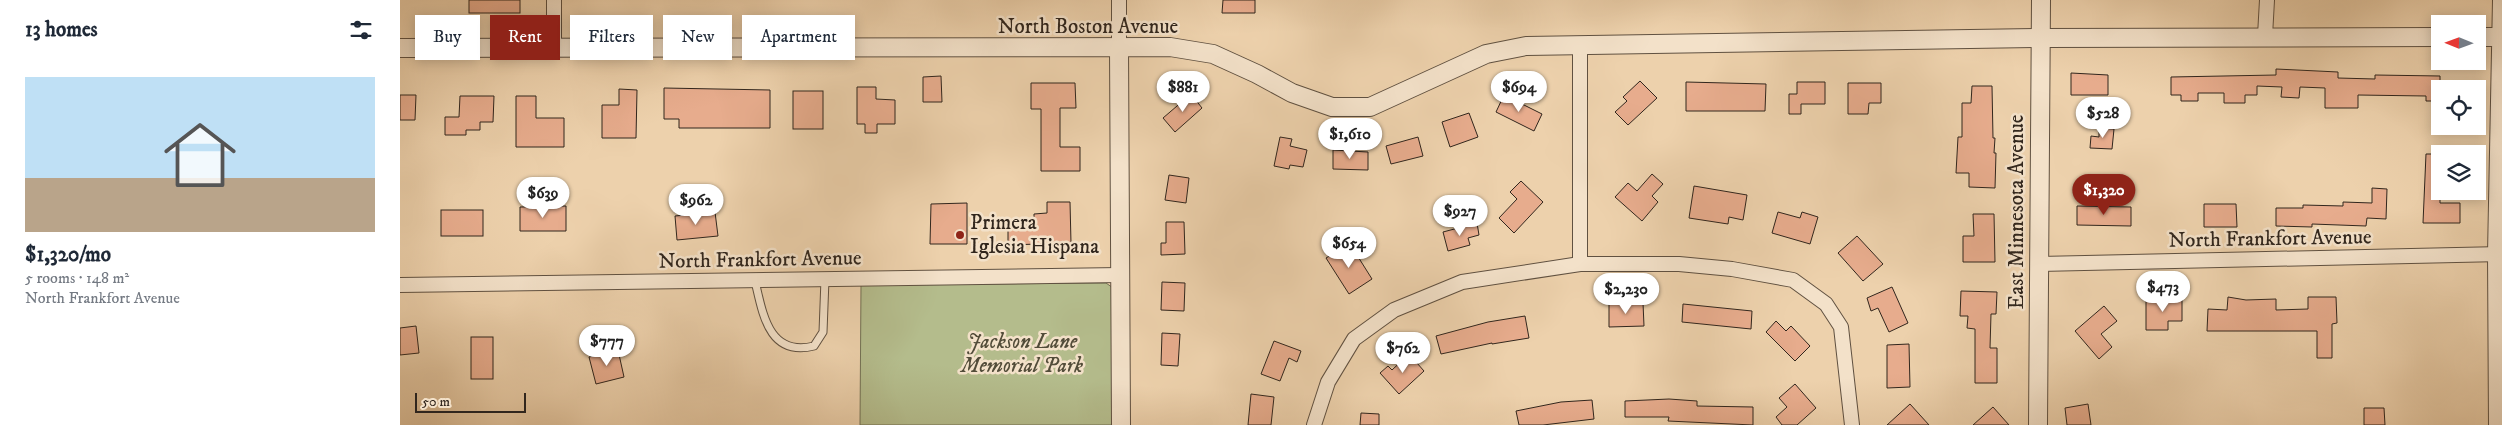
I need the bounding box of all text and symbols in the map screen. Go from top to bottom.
street label: North Boston Avenue [998,14,1179,40]
chip: Buy [415,15,480,60]
chip: Rent [490,15,560,60]
chip: Filters [570,15,653,60]
chip: New [663,15,732,60]
chip: Apartment [742,15,855,60]
north arrow [2431,15,2486,70]
map controls [2431,15,2486,200]
icon: filters [347,16,375,44]
text: 13 homes [25,17,98,43]
pin: $881 [1153,70,1213,113]
pin: $694 [1489,70,1549,113]
text: $881 [1168,77,1198,97]
text: $694 [1502,77,1536,97]
button: locate [2431,80,2486,135]
pin: $528 [2073,96,2133,139]
text: $528 [2087,103,2119,123]
icon: home [155,110,245,200]
street label: East Minnesota Avenue [2004,114,2030,310]
pin: $1,610 [1309,118,1391,160]
text: $1,610 [1329,124,1371,144]
button: layers [2431,145,2486,200]
pin: $1,320 [2063,174,2145,216]
pin: $639 [513,176,573,219]
text: $1,320 [2083,180,2125,200]
text: $639 [527,183,559,203]
pin: $962 [666,184,726,226]
text: $962 [680,190,712,210]
pin: $927 [1430,194,1490,237]
text: $927 [1444,201,1476,221]
place label: Primera Iglesia Hispana [970,210,1099,260]
street label: North Frankfort Avenue [2168,224,2372,254]
pin: $654 [1319,226,1379,269]
marker: Primera Iglesia Hispana [954,229,966,241]
text: $654 [1332,233,1366,253]
text: $1,320/mo [25,242,111,268]
street label: North Frankfort Avenue [658,245,862,275]
text: 5 rooms · 148 m² [25,268,129,288]
pin: $473 [2133,270,2193,313]
pin: $2,230 [1585,272,1667,315]
text: $473 [2147,277,2179,297]
text: $2,230 [1604,279,1648,299]
text: North Frankfort Avenue [25,288,180,308]
pin: $777 [577,324,637,367]
park label: Jackson Lane Memorial Park [959,329,1083,379]
text: $777 [590,331,624,351]
pin: $762 [1373,332,1433,374]
text: $762 [1386,338,1420,358]
scale bar [415,390,526,413]
text: 50 m [422,393,450,411]

